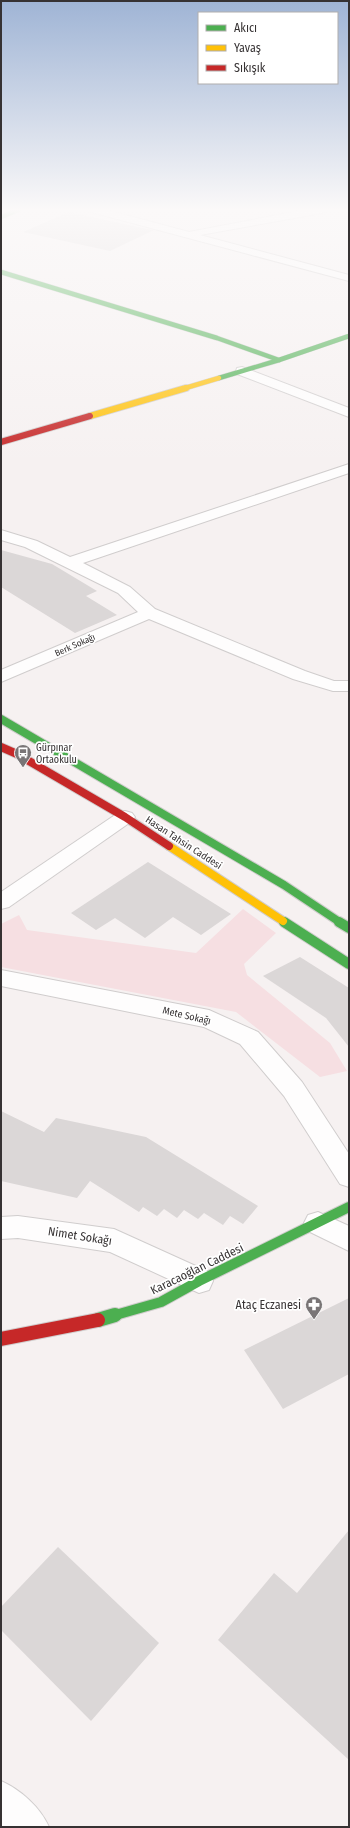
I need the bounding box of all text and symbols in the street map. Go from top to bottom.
legend [198,12,338,84]
text: Akıcı [234,21,257,35]
text: Yavaş [234,41,261,55]
text: Sıkışık [234,61,266,75]
street label: Berk Sokağı [53,632,97,658]
place label: Gürpınar Ortaokulu [36,742,77,766]
bus stop icon: Gürpınar Ortaokulu [13,743,33,768]
street label: Hasan Tahsin Caddesi [143,814,224,872]
street label: Mete Sokağı [161,1005,212,1027]
street label: Nimet Sokağı [47,1224,113,1248]
street label: Karacaoğlan Caddesi [148,1240,246,1298]
pharmacy icon: Ataç Eczanesi [304,1295,324,1320]
place label: Ataç Eczanesi [236,1298,301,1312]

